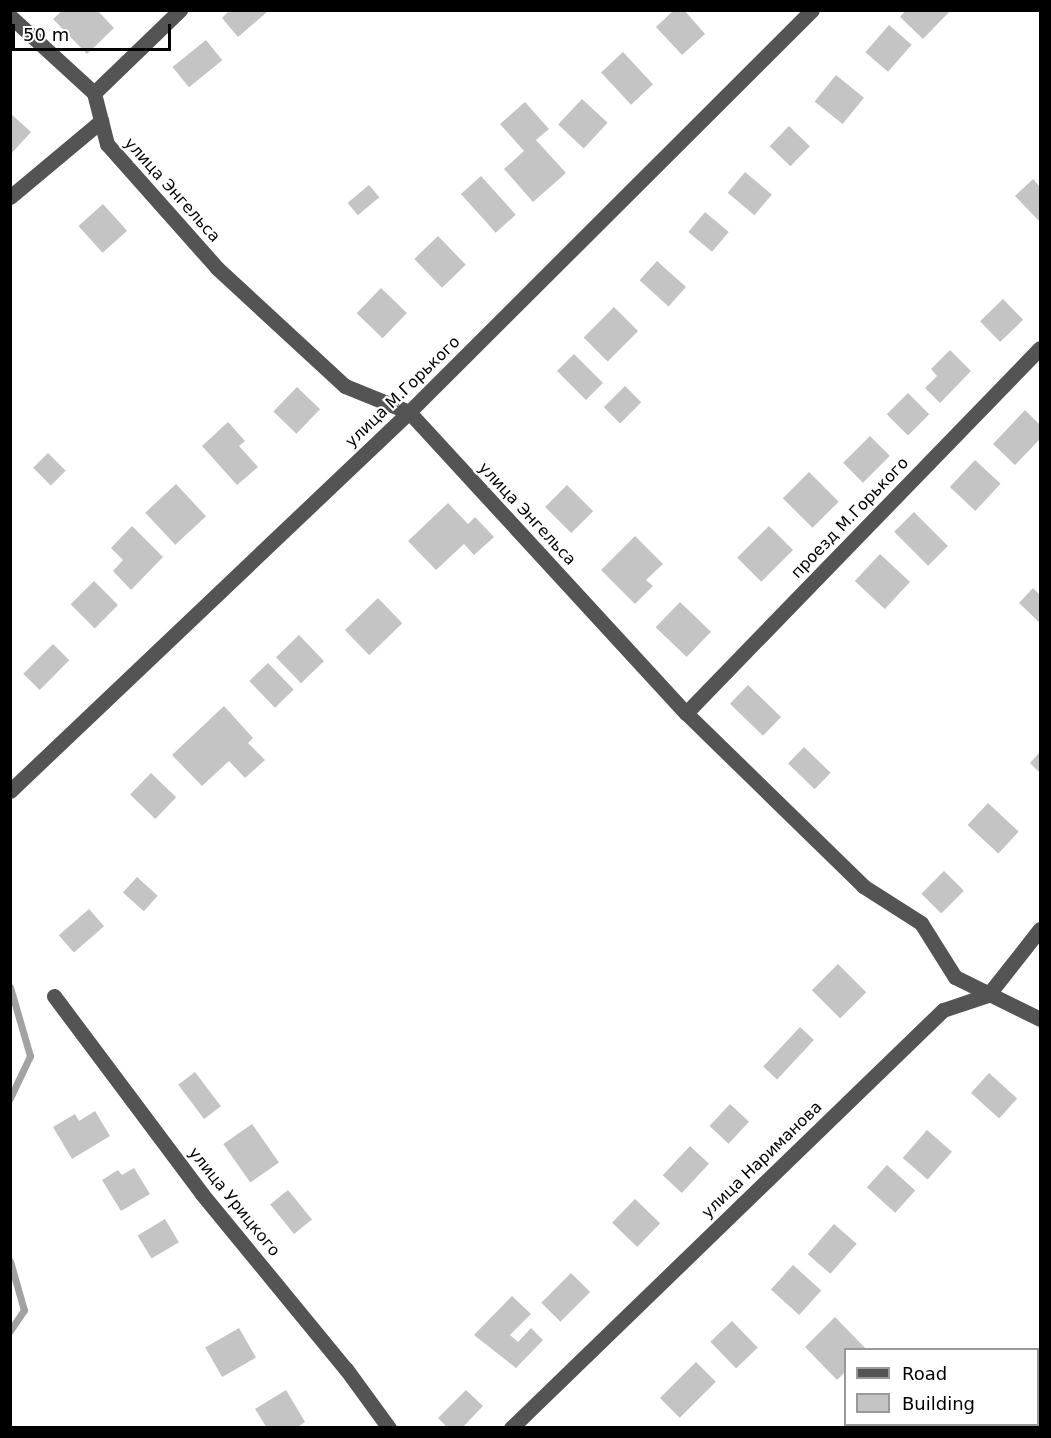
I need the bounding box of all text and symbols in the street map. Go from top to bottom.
scale bar [15,12,174,50]
text: 50 m [23,24,69,45]
street label: улица Энгельса [120,134,224,246]
street label: улица М.Горького [342,332,464,452]
street label: проезд М.Горького [787,454,913,582]
street label: улица Энгельса [474,458,580,570]
street label: улица Нариманова [698,1098,826,1222]
street label: улица Урицкого [184,1144,284,1260]
legend [844,1348,1039,1426]
text: Road [902,1363,947,1384]
text: Building [902,1393,975,1414]

